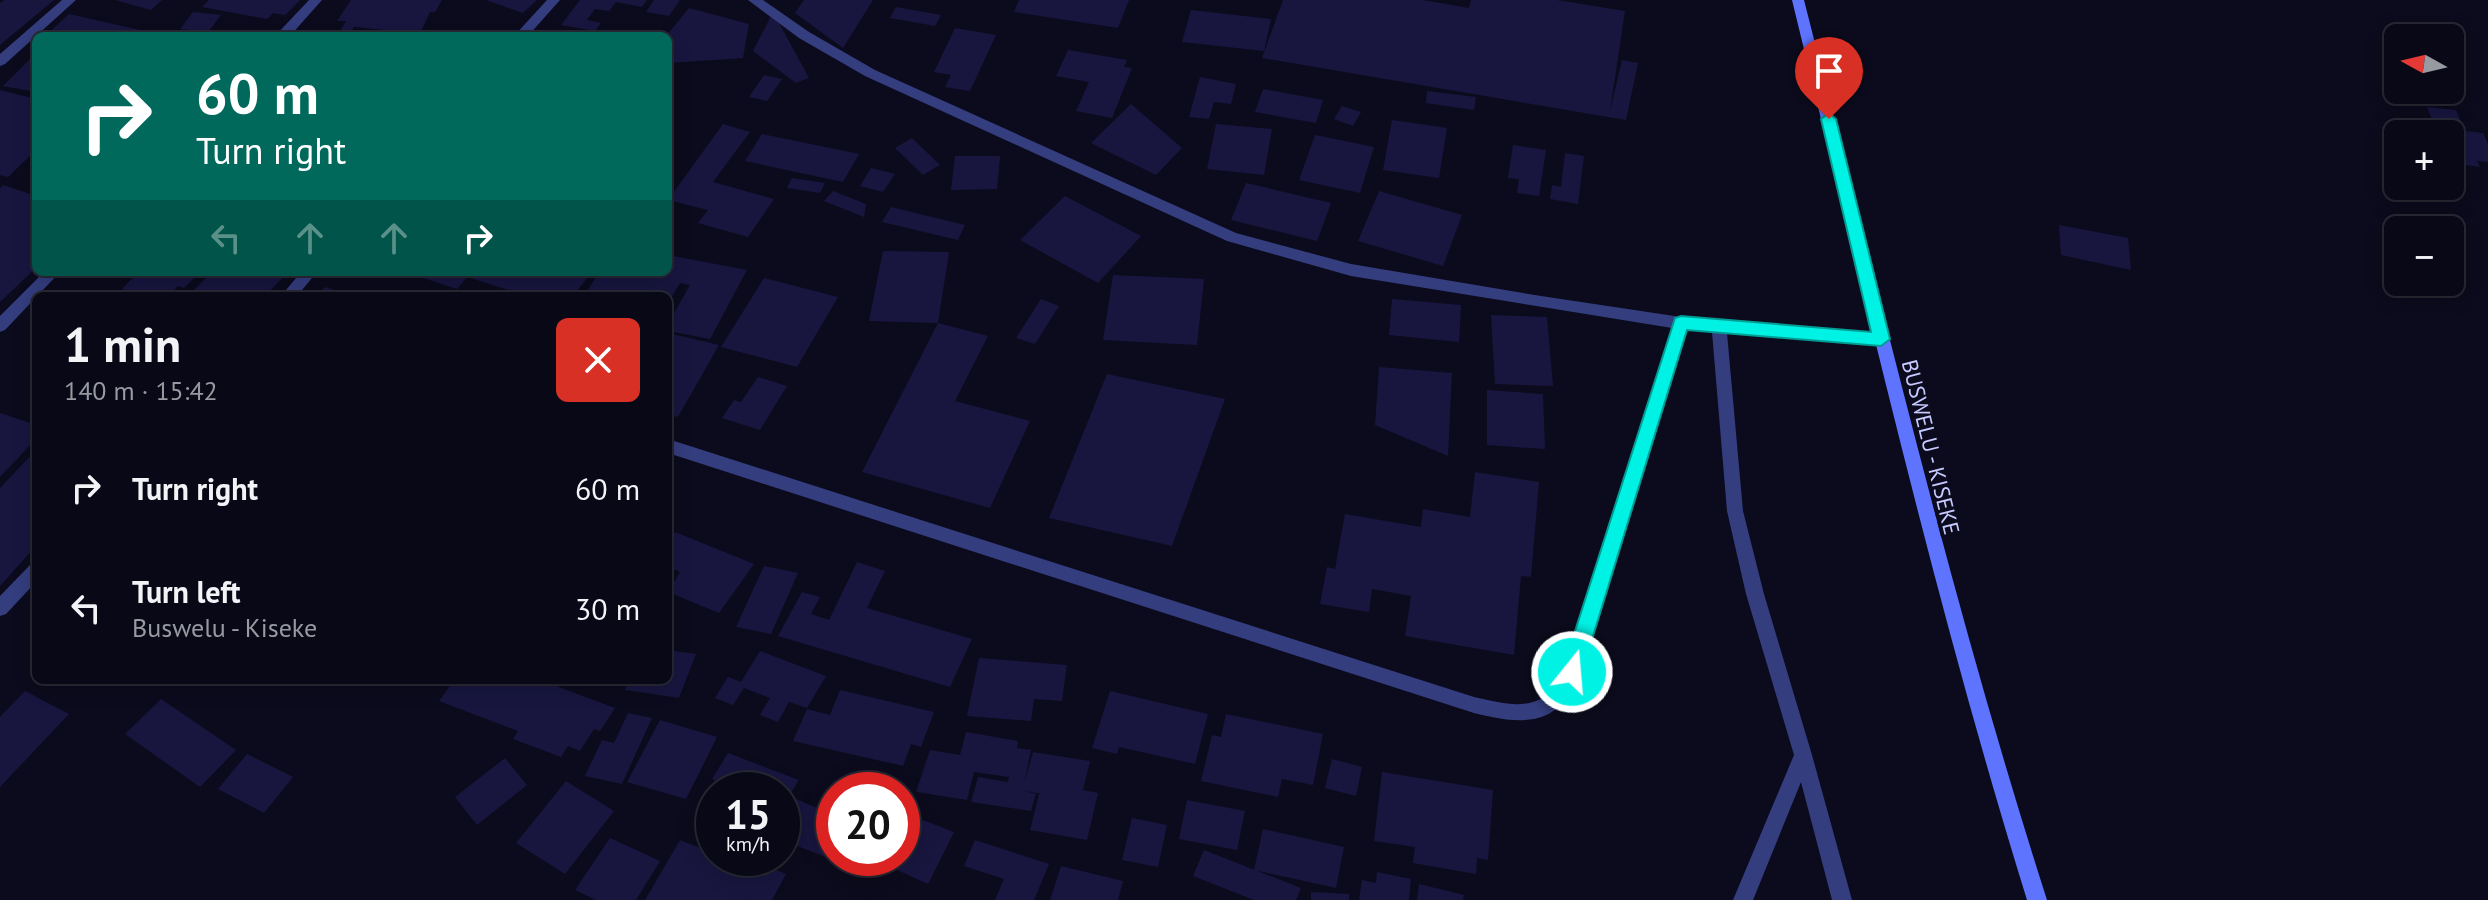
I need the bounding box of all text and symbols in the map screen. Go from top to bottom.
north arrow [2384,24,2464,104]
map controls [2384,24,2464,296]
pin [1795,37,1863,119]
icon: arrive [1807,49,1851,93]
text: 60 m [196,57,319,129]
icon: right [64,64,168,168]
button: + [2384,120,2464,200]
text: Turn right [196,127,346,174]
icon: left [204,216,248,260]
icon: ahead [288,216,332,260]
icon: ahead [372,216,416,260]
icon: right [456,216,500,260]
button: − [2384,216,2464,296]
text: 1 min [64,313,181,375]
button: close [556,318,640,402]
street label: BUSWELU - KISEKE [1896,357,1966,537]
text: 140 m · 15:42 [64,374,218,407]
icon: right [64,466,108,510]
text: Turn right [132,469,258,508]
text: 60 m [575,469,640,508]
text: Turn left [132,572,240,611]
icon: left [64,586,108,630]
text: 30 m [575,589,640,628]
text: Buswelu - Kiseke [132,611,317,644]
position arrow [1530,630,1614,714]
speed limit sign: 20 [816,772,920,876]
text: 15 [725,788,771,840]
text: km/h [726,831,770,857]

